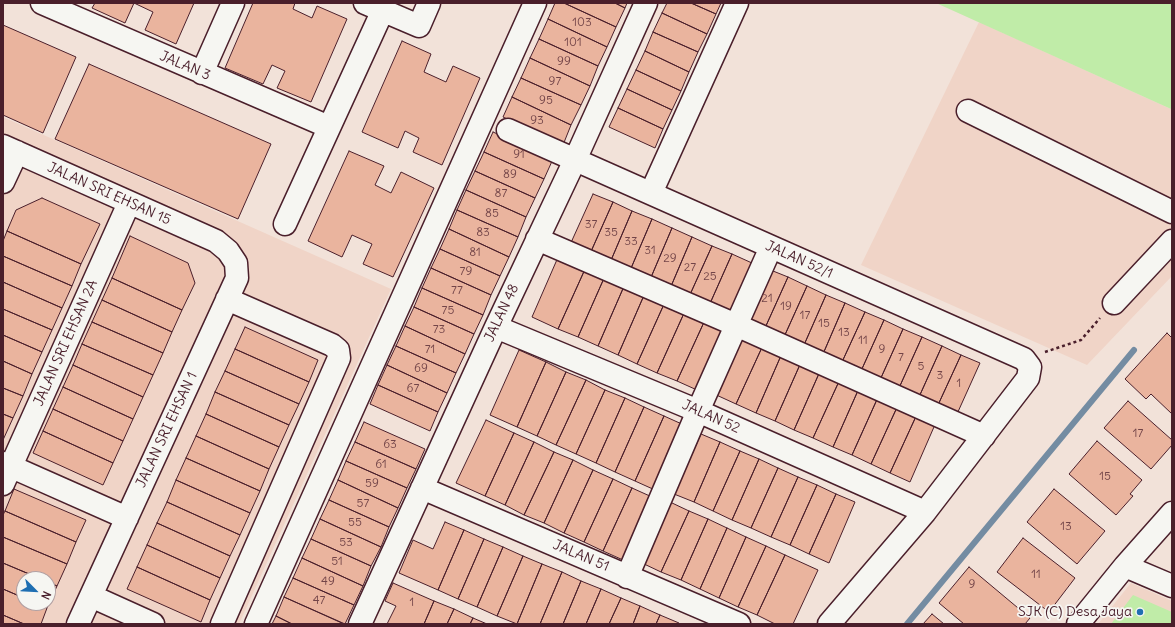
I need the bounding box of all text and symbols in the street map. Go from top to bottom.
house number: 103 [572,16,592,30]
house number: 101 [564,36,582,50]
street label: JALAN 3 [157,48,213,84]
house number: 99 [557,55,571,69]
house number: 97 [549,75,561,89]
house number: 95 [539,94,553,108]
house number: 93 [530,114,544,128]
house number: 91 [513,148,525,162]
street label: JALAN SRI EHSAN 15 [45,159,173,229]
house number: 89 [503,168,517,182]
house number: 87 [495,187,507,201]
house number: 85 [485,207,499,221]
house number: 37 [585,218,597,232]
house number: 83 [476,226,490,240]
house number: 35 [604,226,618,240]
house number: 33 [624,235,638,249]
street label: JALAN 52/1 [763,238,835,282]
house number: 31 [644,244,656,258]
house number: 81 [469,246,481,260]
house number: 29 [663,252,677,266]
house number: 27 [684,261,696,275]
house number: 79 [460,265,472,279]
house number: 25 [703,270,717,284]
street label: JALAN SRI EHSAN 2A [31,277,101,409]
street label: JALAN 48 [481,281,523,345]
house number: 77 [451,284,463,298]
house number: 21 [761,292,773,306]
house number: 19 [780,300,792,314]
house number: 75 [442,304,454,318]
house number: 17 [800,309,810,323]
house number: 15 [818,317,830,331]
house number: 73 [433,323,445,337]
house number: 13 [838,326,850,340]
house number: 11 [858,334,868,348]
house number: 71 [425,343,435,357]
house number: 9 [879,343,885,357]
house number: 7 [898,351,904,365]
house number: 5 [918,360,924,374]
house number: 69 [414,362,428,376]
house number: 3 [937,369,943,383]
street label: JALAN SRI EHSAN 1 [133,370,201,490]
house number: 1 [957,377,961,391]
house number: 67 [407,382,419,396]
street label: JALAN 52 [679,397,743,437]
house number: 17 [1133,427,1143,441]
house number: 63 [383,438,397,452]
house number: 61 [375,458,387,472]
house number: 15 [1099,470,1111,484]
house number: 59 [365,477,379,491]
house number: 57 [357,497,369,511]
house number: 55 [348,516,362,530]
house number: 13 [1060,520,1072,534]
house number: 53 [339,536,353,550]
street label: JALAN 51 [550,537,612,575]
house number: 51 [331,555,343,569]
house number: 11 [1031,568,1041,582]
north arrow [16,571,56,611]
house number: 49 [321,575,335,589]
house number: 9 [969,578,975,592]
text: N [38,589,54,602]
house number: 47 [313,594,325,608]
house number: 1 [410,596,414,610]
place label: SJK (C) Desa Jaya [1018,604,1132,620]
marker: SJK (C) Desa Jaya [1135,607,1145,617]

